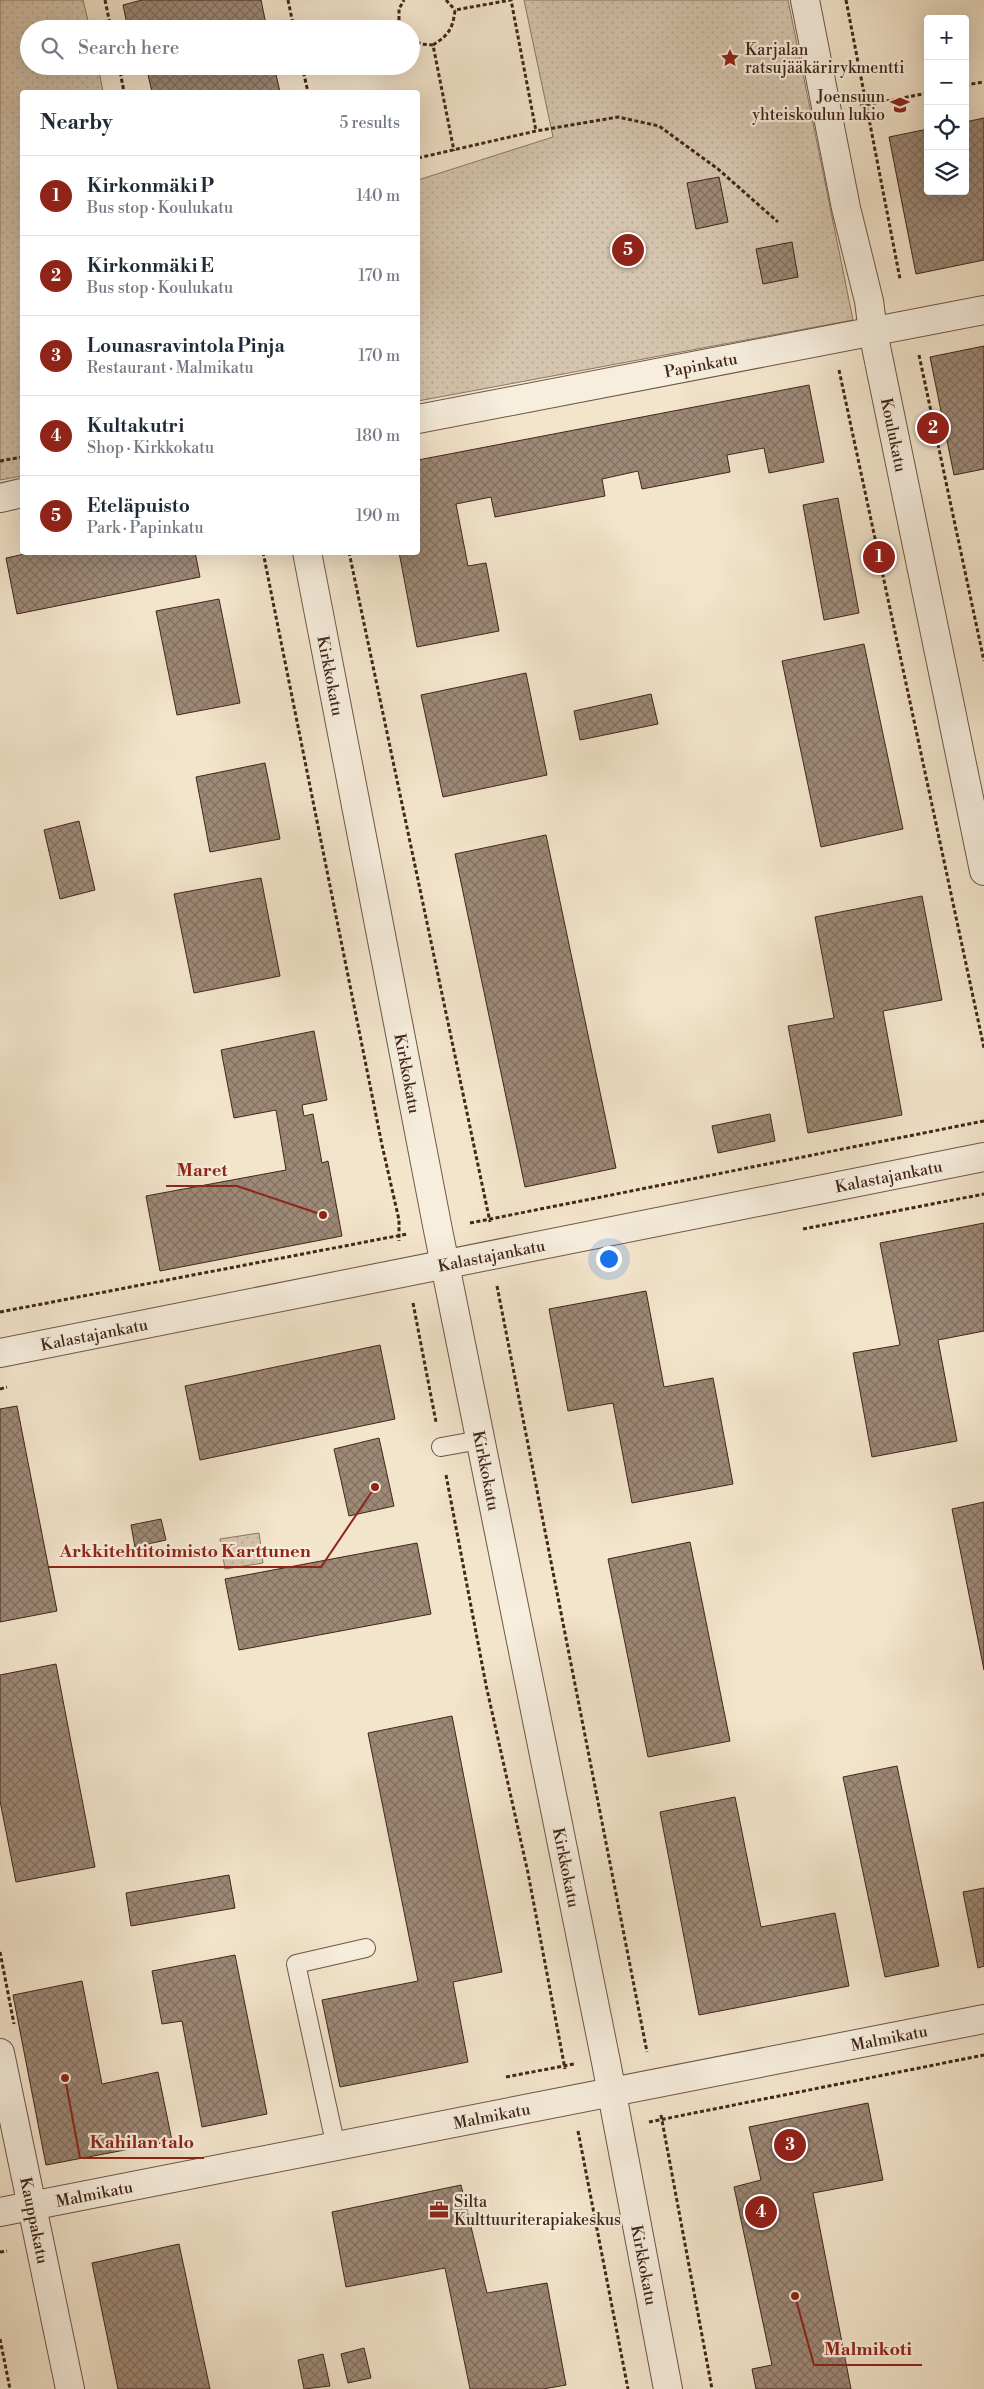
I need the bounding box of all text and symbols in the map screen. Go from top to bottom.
map controls [924,15,969,195]
button: + [924,15,969,60]
search box [20,20,420,75]
icon: search [38,34,66,62]
text: Search here [78,36,179,60]
place label: Karjalan ratsujääkärirykmentti [745,40,905,78]
place icon: Karjalan ratsujääkärirykmentti [719,47,741,69]
button: − [924,60,969,105]
place label: Joensuun yhteiskoulun lukio [751,87,885,125]
school or university icon: Joensuun yhteiskoulun lukio [889,94,911,116]
button: locate [924,105,969,150]
text: Nearby [40,110,113,136]
text: 5 results [339,113,400,133]
button: layers [924,150,969,195]
text: Kirkonmäki P [87,174,214,198]
text: 1 [52,186,60,206]
text: 140 m [356,186,400,206]
text: Bus stop · Koulukatu [87,198,233,218]
pin: 5 [612,231,644,269]
text: Kirkonmäki E [87,254,214,278]
text: 2 [51,266,61,286]
text: 170 m [358,266,400,286]
text: Bus stop · Koulukatu [87,278,233,298]
text: Lounasravintola Pinja [87,334,285,358]
text: 3 [51,346,61,366]
text: 170 m [358,346,400,366]
street label: Papinkatu [663,349,739,382]
text: Restaurant · Malmikatu [87,358,254,378]
street label: Koulukatu [876,396,911,474]
pin: 2 [917,409,949,447]
text: Kultakutri [87,414,184,438]
text: 4 [51,426,61,446]
text: 180 m [356,426,400,446]
text: Shop · Kirkkokatu [87,438,214,458]
text: Eteläpuisto [87,494,190,518]
text: 5 [51,506,61,526]
text: 190 m [356,506,400,526]
text: Park · Papinkatu [87,518,204,538]
pin: 1 [863,538,895,576]
street label: Kirkkokatu [312,634,347,718]
street label: Kirkkokatu [389,1032,424,1115]
callout: Maret [166,1153,237,1186]
street label: Kalastajankatu [833,1157,944,1197]
text: Maret [176,1159,228,1182]
street label: Kalastajankatu [436,1236,547,1277]
your location [596,1246,622,1272]
street label: Kalastajankatu [39,1315,150,1356]
street label: Kirkkokatu [468,1429,503,1512]
callout: Arkkitehtitoimisto Karttunen [49,1534,321,1567]
text: Arkkitehtitoimisto Karttunen [58,1540,311,1563]
street label: Kirkkokatu [548,1826,584,1909]
street label: Malmikatu [849,2021,930,2056]
street label: Malmikatu [452,2099,532,2134]
callout: Kahilan talo [80,2125,204,2158]
pin: 3 [774,2126,806,2164]
text: Kahilan talo [90,2131,194,2154]
street label: Kauppakatu [15,2176,53,2266]
street label: Malmikatu [54,2177,135,2212]
place label: Silta Kulttuuriterapiakeskus [454,2192,621,2230]
pin: 4 [745,2193,777,2231]
office icon: Silta Kulttuuriterapiakeskus [428,2199,450,2221]
street label: Kirkkokatu [626,2224,661,2307]
callout: Malmikoti [814,2332,922,2365]
text: Malmikoti [824,2338,912,2361]

